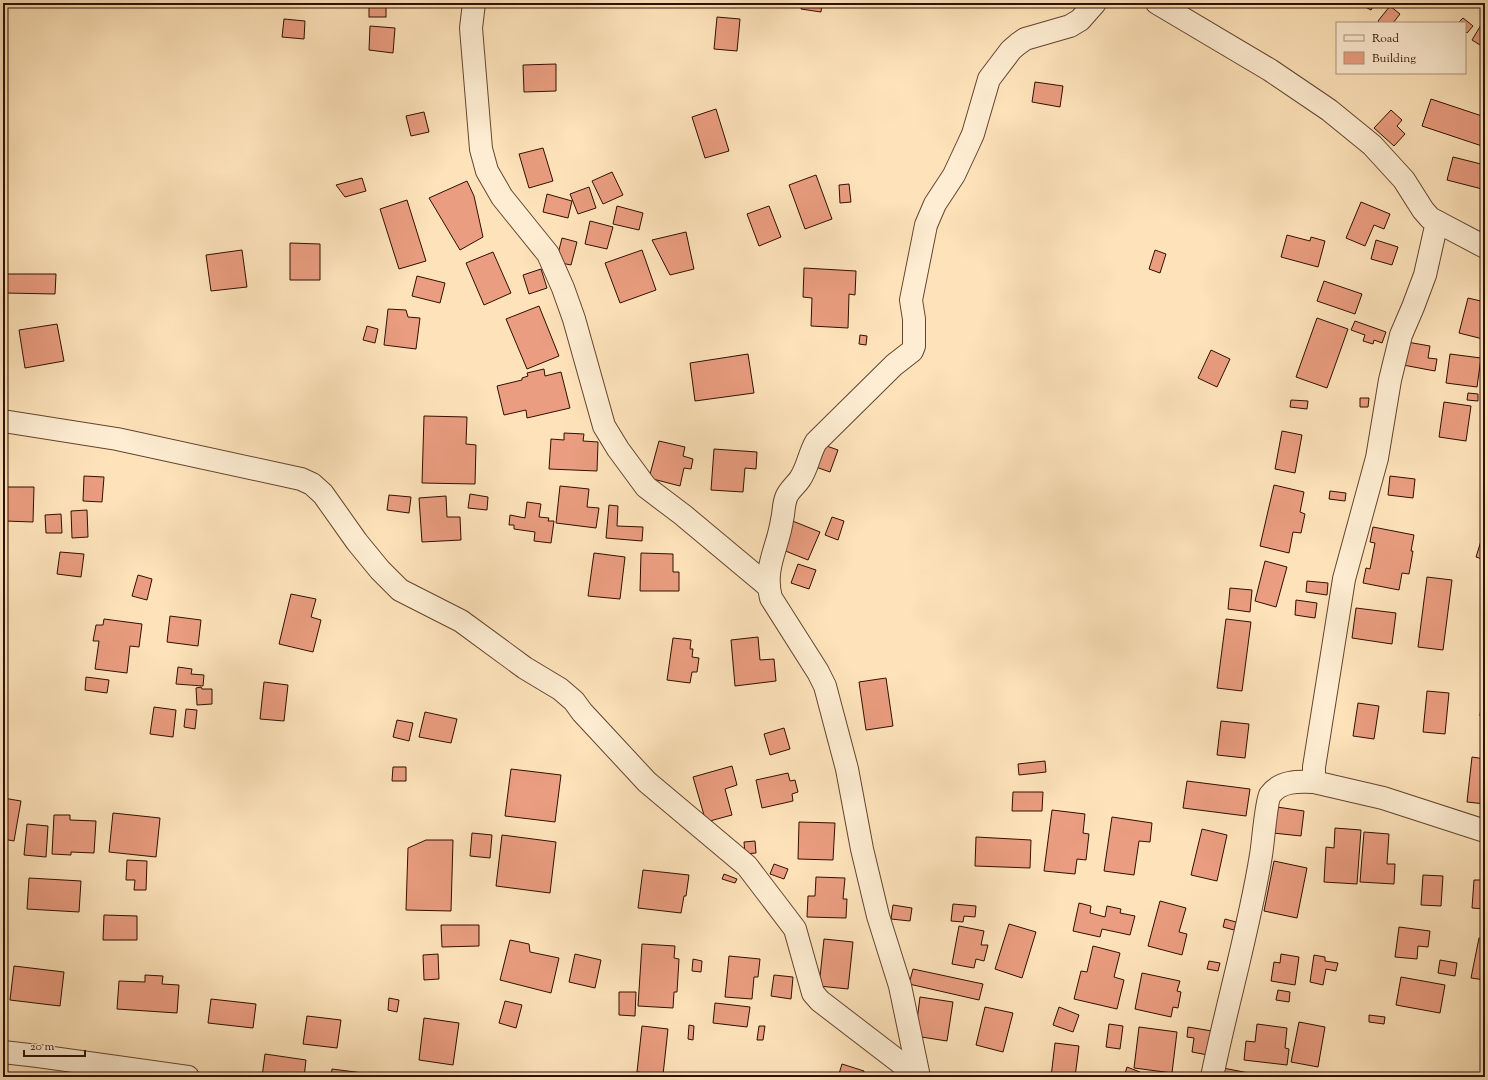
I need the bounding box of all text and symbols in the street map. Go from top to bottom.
legend [1336,22,1466,74]
text: Road [1372,30,1399,48]
text: Building [1372,50,1416,68]
scale bar [24,1032,85,1058]
text: 20 m [30,1038,55,1056]

